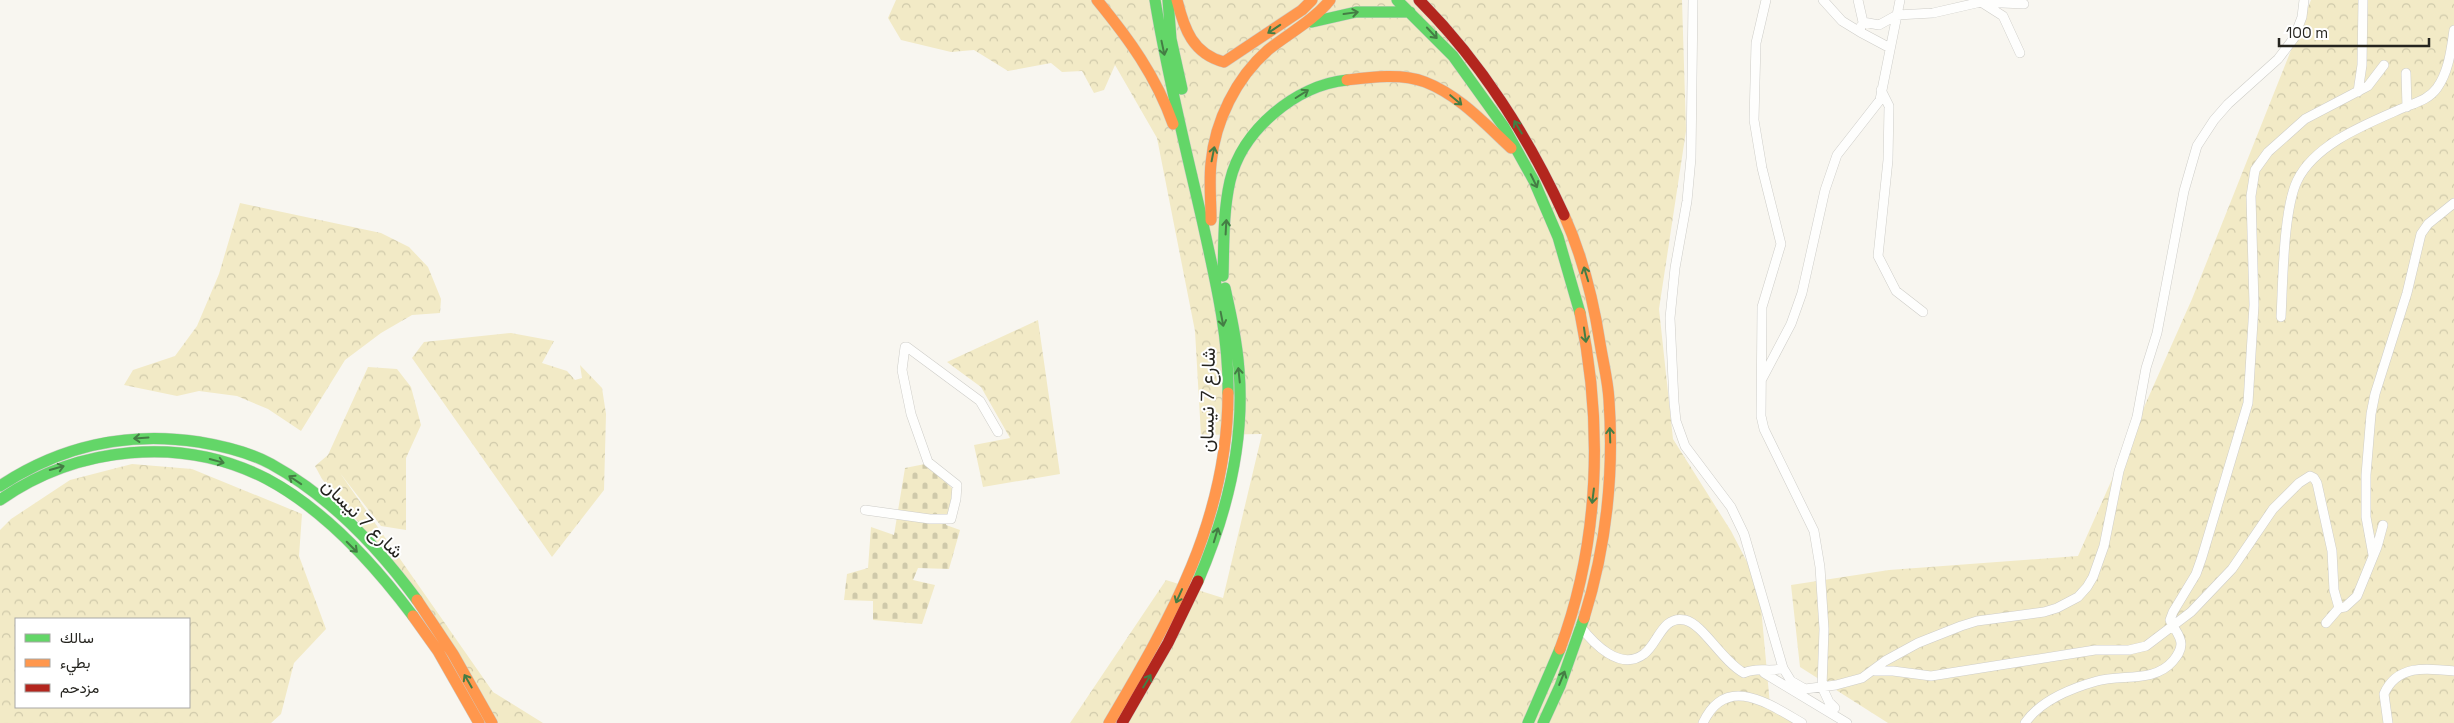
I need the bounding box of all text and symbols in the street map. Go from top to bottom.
one-way arrow [1343,7,1359,17]
scale bar [2279,15,2429,47]
text: 100 m [2286,23,2328,42]
one-way arrow [1267,24,1281,34]
one-way arrow [1426,27,1438,40]
one-way arrow [1159,40,1168,56]
one-way arrow [1295,89,1309,99]
one-way arrow [1450,94,1463,106]
one-way arrow [1513,120,1523,134]
one-way arrow [1209,146,1218,162]
one-way arrow [1529,173,1539,188]
one-way arrow [1221,220,1230,236]
one-way arrow [1580,267,1590,283]
one-way arrow [1217,311,1227,327]
one-way arrow [1581,326,1591,342]
street label: شارع 7 نيسان [1194,347,1221,453]
one-way arrow [1235,367,1244,383]
one-way arrow [1605,427,1614,443]
one-way arrow [133,434,149,443]
one-way arrow [209,457,225,466]
one-way arrow [49,462,65,472]
street label: شارع 7 نيسان [316,473,409,564]
one-way arrow [288,475,302,485]
one-way arrow [1588,488,1598,504]
one-way arrow [1212,527,1222,543]
one-way arrow [345,541,357,553]
one-way arrow [1174,588,1183,603]
legend [15,618,190,708]
text: سالك [60,628,94,647]
text: بطيء [60,653,90,676]
one-way arrow [1558,671,1567,686]
one-way arrow [462,674,472,688]
one-way arrow [1143,675,1153,689]
text: مزدحم [60,678,99,698]

